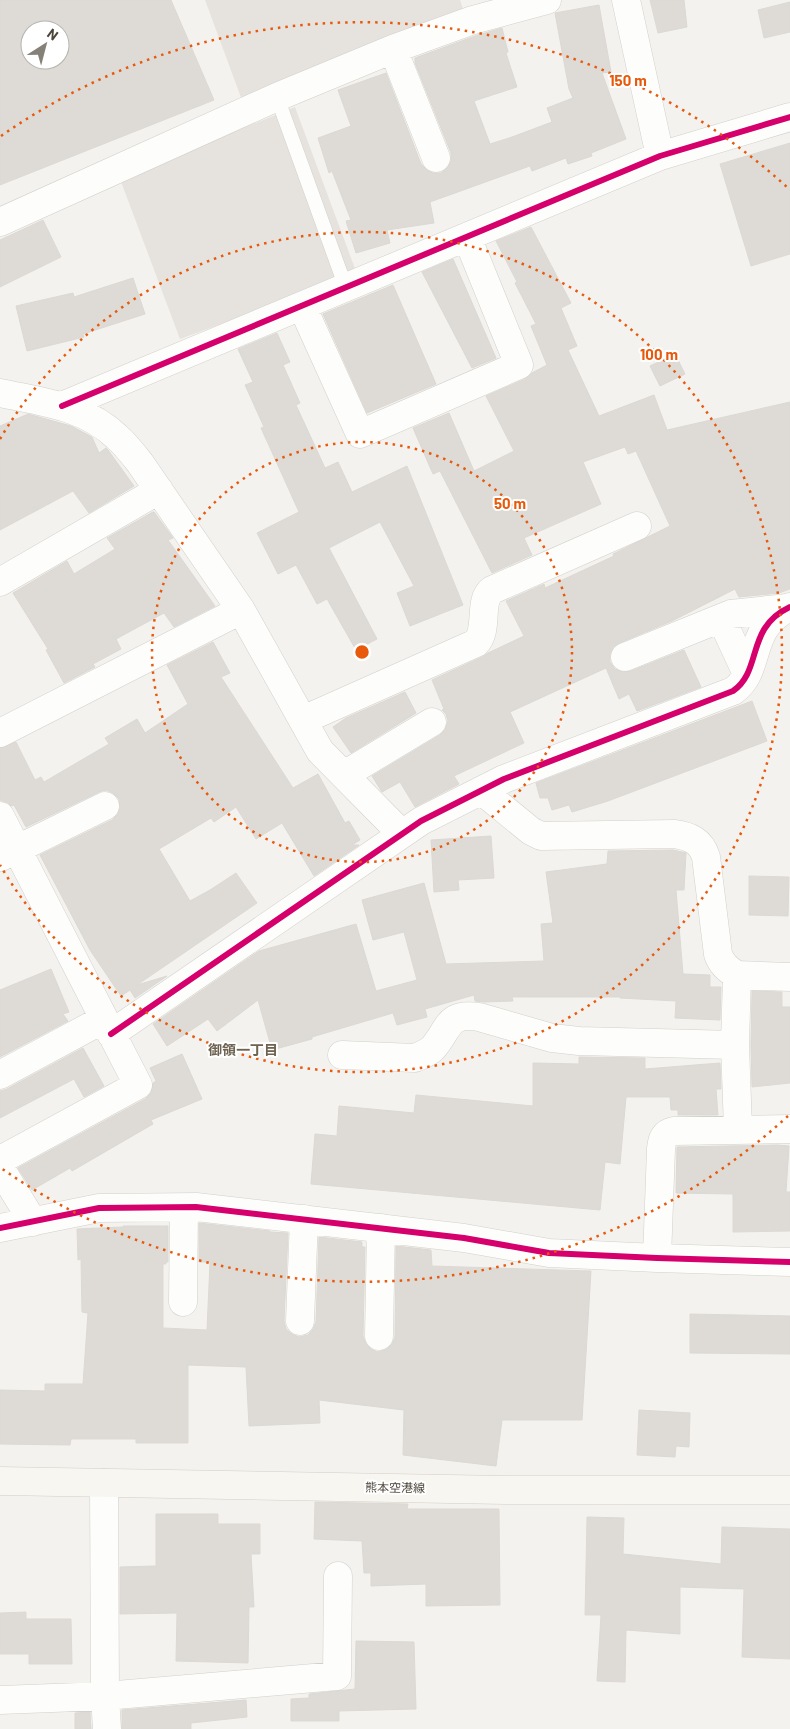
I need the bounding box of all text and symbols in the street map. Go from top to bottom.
north arrow [20,20,70,70]
text: N [44,24,62,44]
text: 150 m [609,71,647,89]
text: 100 m [640,345,678,363]
text: 50 m [494,494,526,512]
centre of rings [353,643,371,661]
district label: 御領一丁目 [208,1041,278,1058]
street label: 熊本空港線 [365,1479,425,1495]

